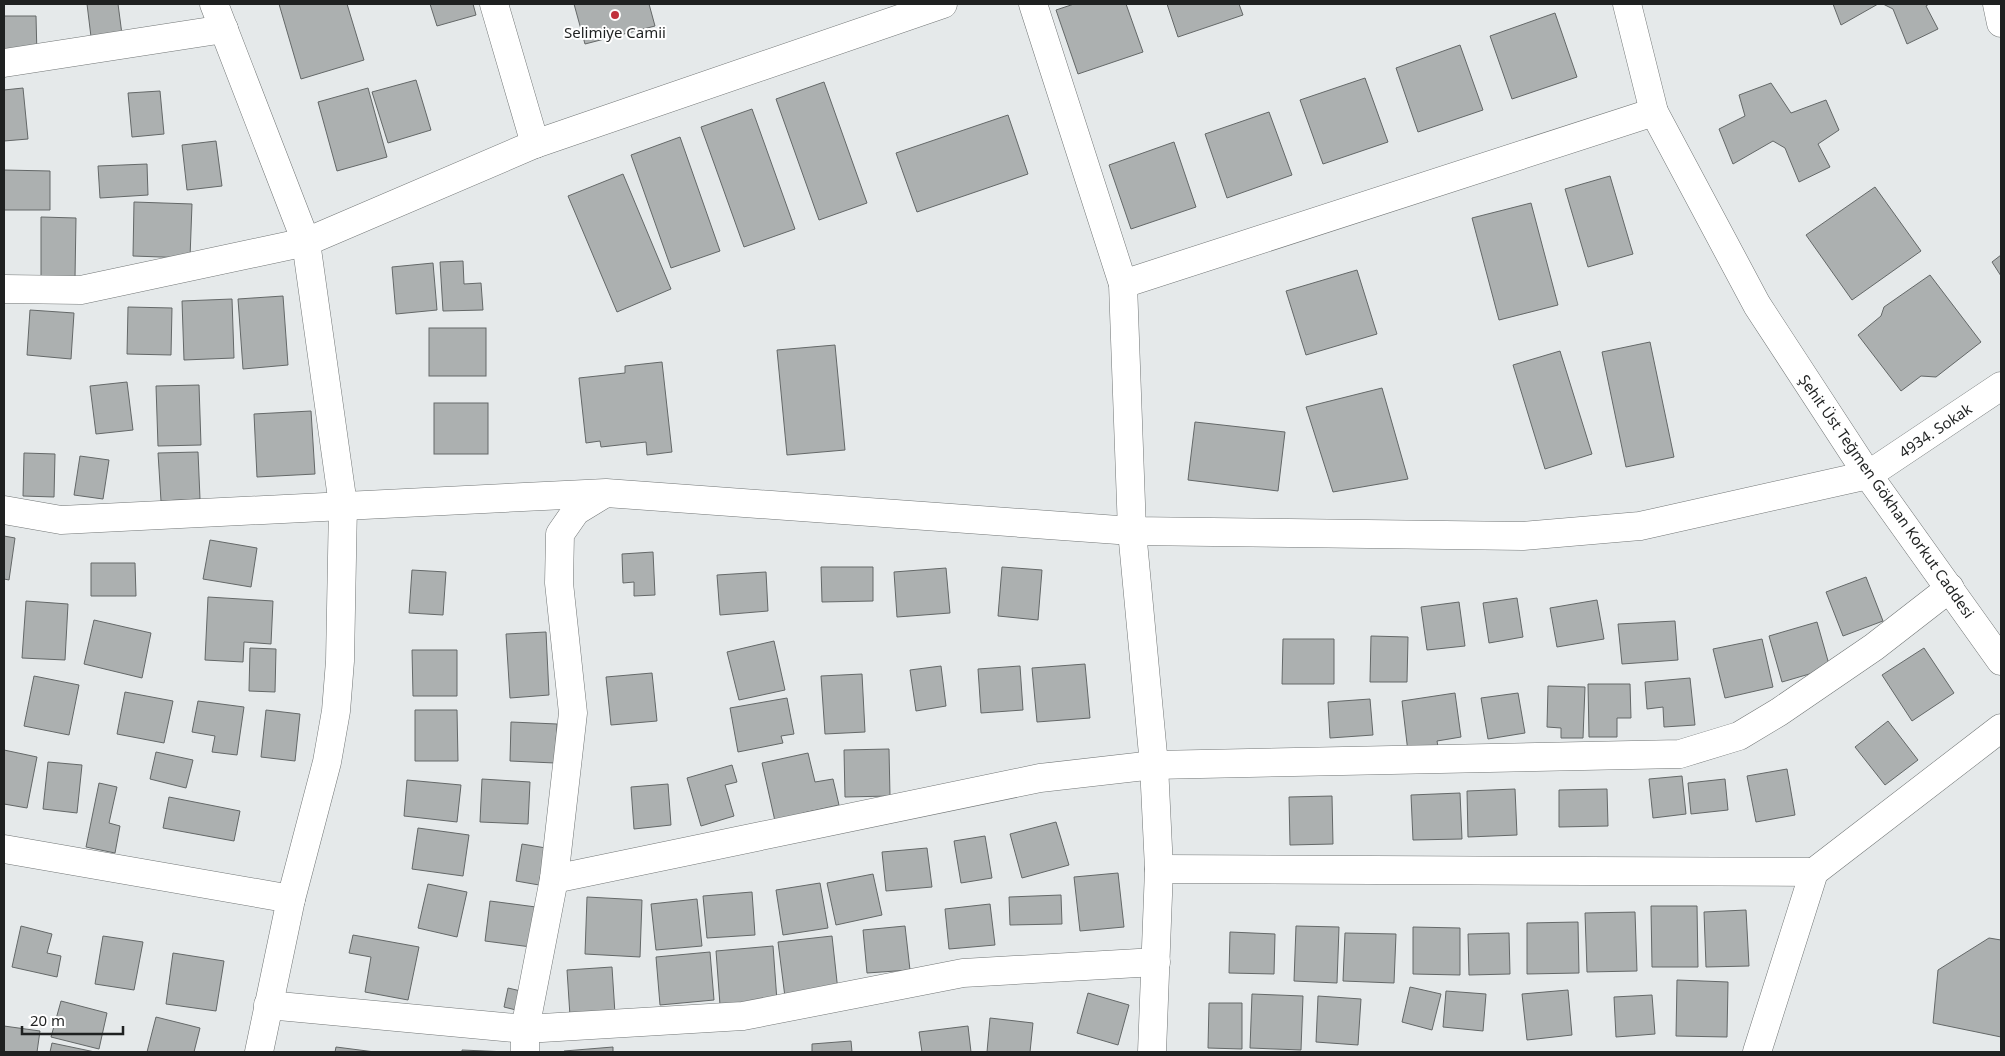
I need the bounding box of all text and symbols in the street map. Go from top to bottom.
marker: Selimiye Camii [609,9,621,21]
place label: Selimiye Camii [564,22,666,42]
street label: Şehit Üst Teğmen Gökhan Korkut Caddesi [1795,370,1979,622]
street label: 4934. Sokak [1895,398,1975,462]
scale bar [22,1004,124,1036]
text: 20 m [30,1010,65,1030]

